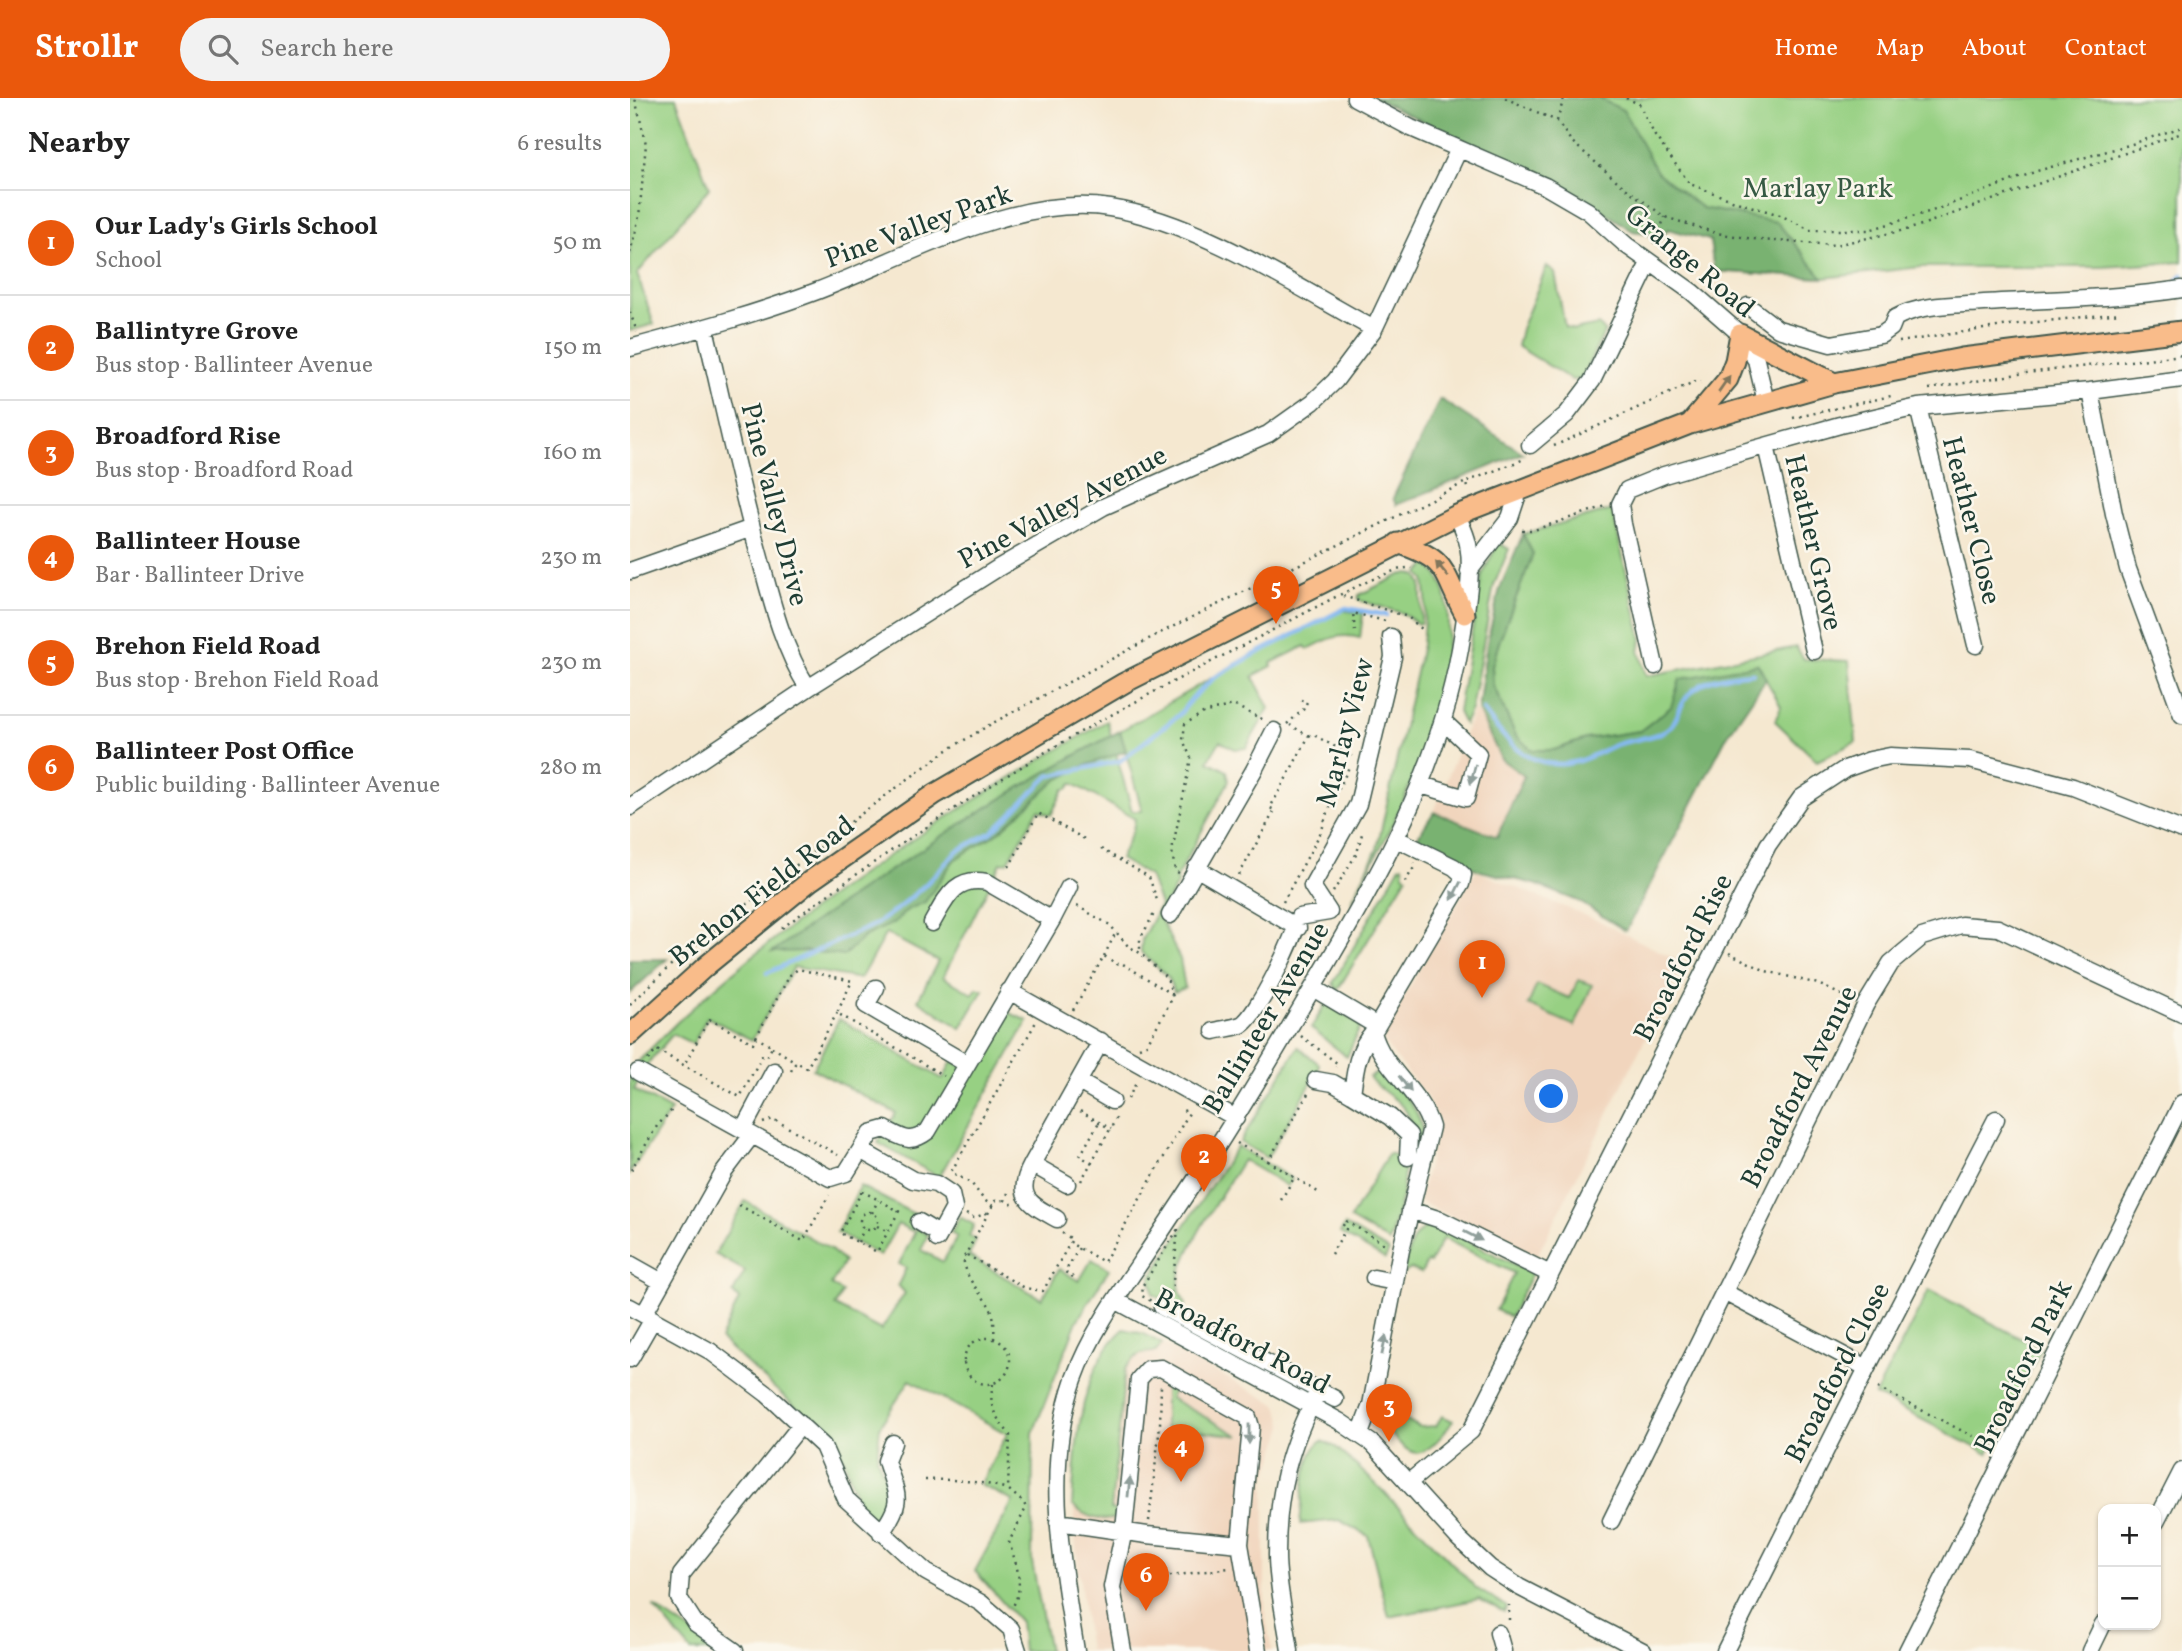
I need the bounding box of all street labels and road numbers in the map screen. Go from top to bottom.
street label: Pine Valley Park [820,175,1018,279]
street label: Grange Road [1616,196,1763,328]
street label: Pine Valley Drive [729,399,818,610]
street label: Heather Close [1931,433,2010,609]
street label: Pine Valley Avenue [952,437,1174,580]
street label: Heather Grove [1773,451,1852,634]
street label: Marlay View [1308,653,1385,812]
street label: Brehon Field Road [662,807,864,977]
street label: Broadford Rise [1625,867,1743,1049]
street label: Ballinteer Avenue [1194,915,1340,1122]
street label: Broadford Avenue [1732,979,1868,1195]
street label: Broadford Park [1965,1274,2083,1460]
street label: Broadford Close [1776,1276,1901,1470]
street label: Broadford Road [1147,1279,1337,1405]

